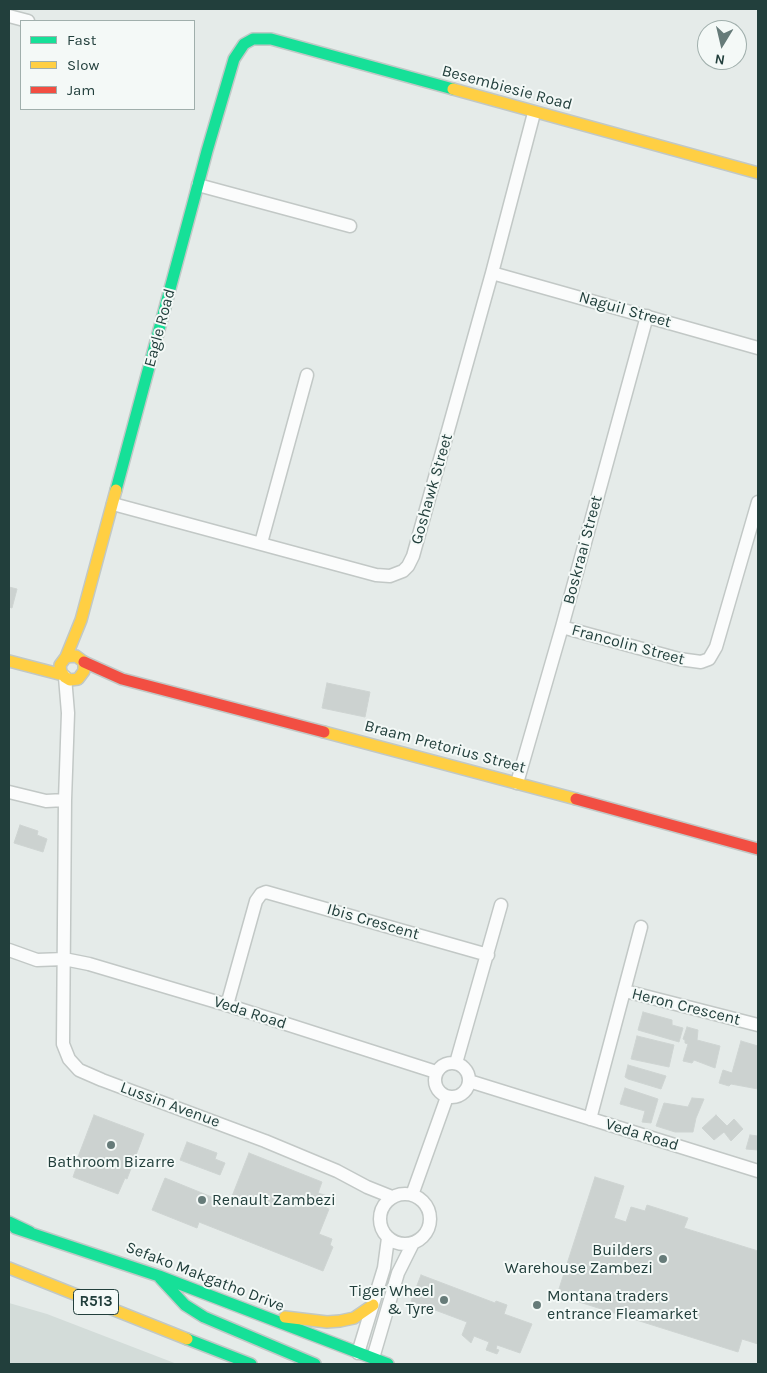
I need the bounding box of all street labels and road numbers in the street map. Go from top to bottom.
street label: Besembiesie Road [440,61,574,115]
street label: Eagle Road [140,287,180,369]
street label: Naguil Street [576,288,674,332]
street label: Goshawk Street [407,431,457,547]
street label: Boskraai Street [559,493,607,607]
street label: Francolin Street [569,621,687,669]
street label: Braam Pretorius Street [362,716,528,778]
street label: Ibis Crescent [325,900,421,944]
street label: Heron Crescent [630,984,742,1030]
street label: Veda Road [211,992,289,1034]
street label: Lussin Avenue [117,1078,223,1132]
street label: Veda Road [603,1115,681,1155]
street label: Sefako Makgatho Drive [123,1238,287,1316]
road number: R513 [74,1290,118,1314]

